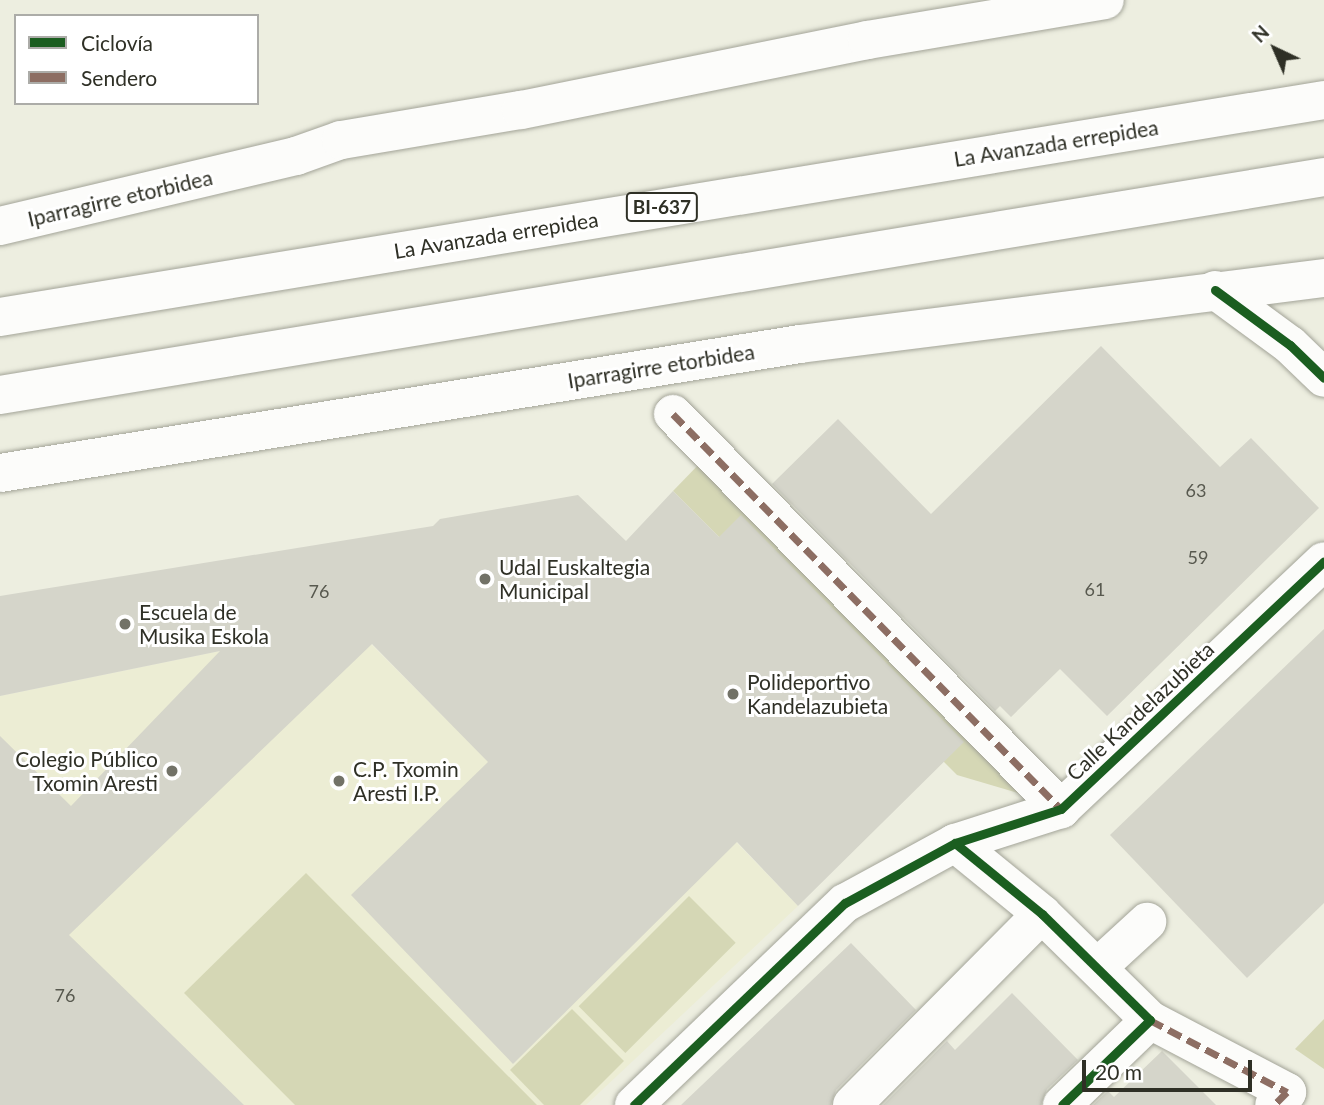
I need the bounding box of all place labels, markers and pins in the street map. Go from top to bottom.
place label: Udal Euskaltegia Municipal [499,554,650,604]
marker: Udal Euskaltegia Municipal [477,571,493,587]
place label: Escuela de Musika Eskola [139,599,269,649]
marker: Escuela de Musika Eskola [117,616,133,632]
place label: Polideportivo Kandelazubieta [747,669,888,719]
marker: Polideportivo Kandelazubieta [725,686,741,702]
place label: Colegio Público Txomin Aresti [15,746,158,796]
place label: C.P. Txomin Aresti I.P. [353,756,459,806]
marker: Colegio Público Txomin Aresti [164,763,180,779]
marker: C.P. Txomin Aresti I.P. [331,773,347,789]

